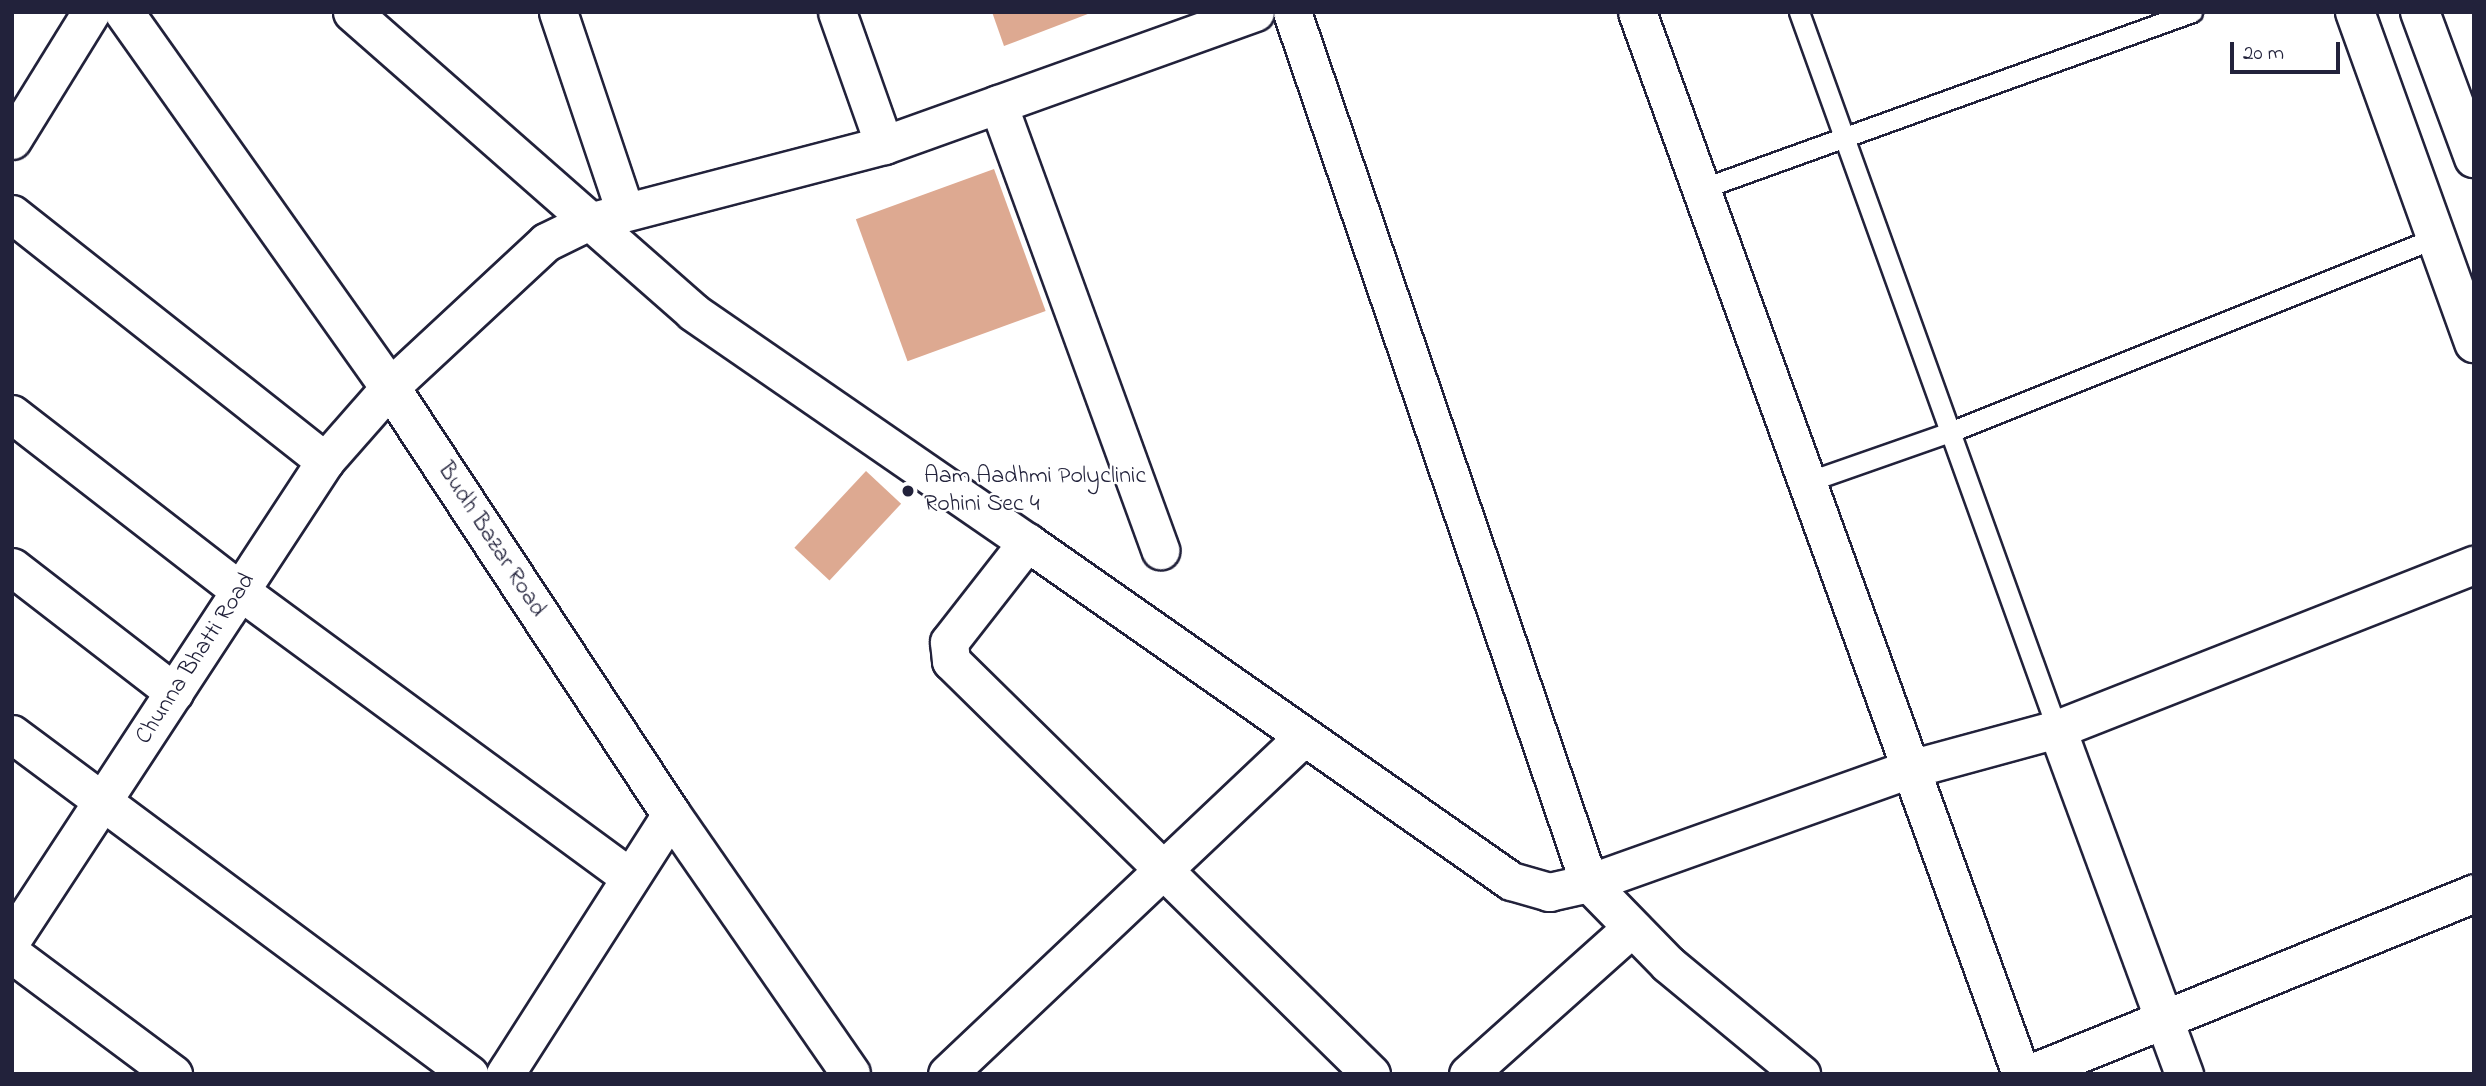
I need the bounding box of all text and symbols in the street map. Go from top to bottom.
scale bar [2234,28,2344,72]
text: 20 m [2243,39,2284,69]
street label: Budh Bazar Road [430,457,552,623]
place label: Aam Aadhmi Polyclinic Rohini Sec 4 [924,463,1146,519]
marker: Aam Aadhmi Polyclinic Rohini Sec 4 [898,481,918,501]
street label: Chunna Bhatti Road [130,568,262,750]

